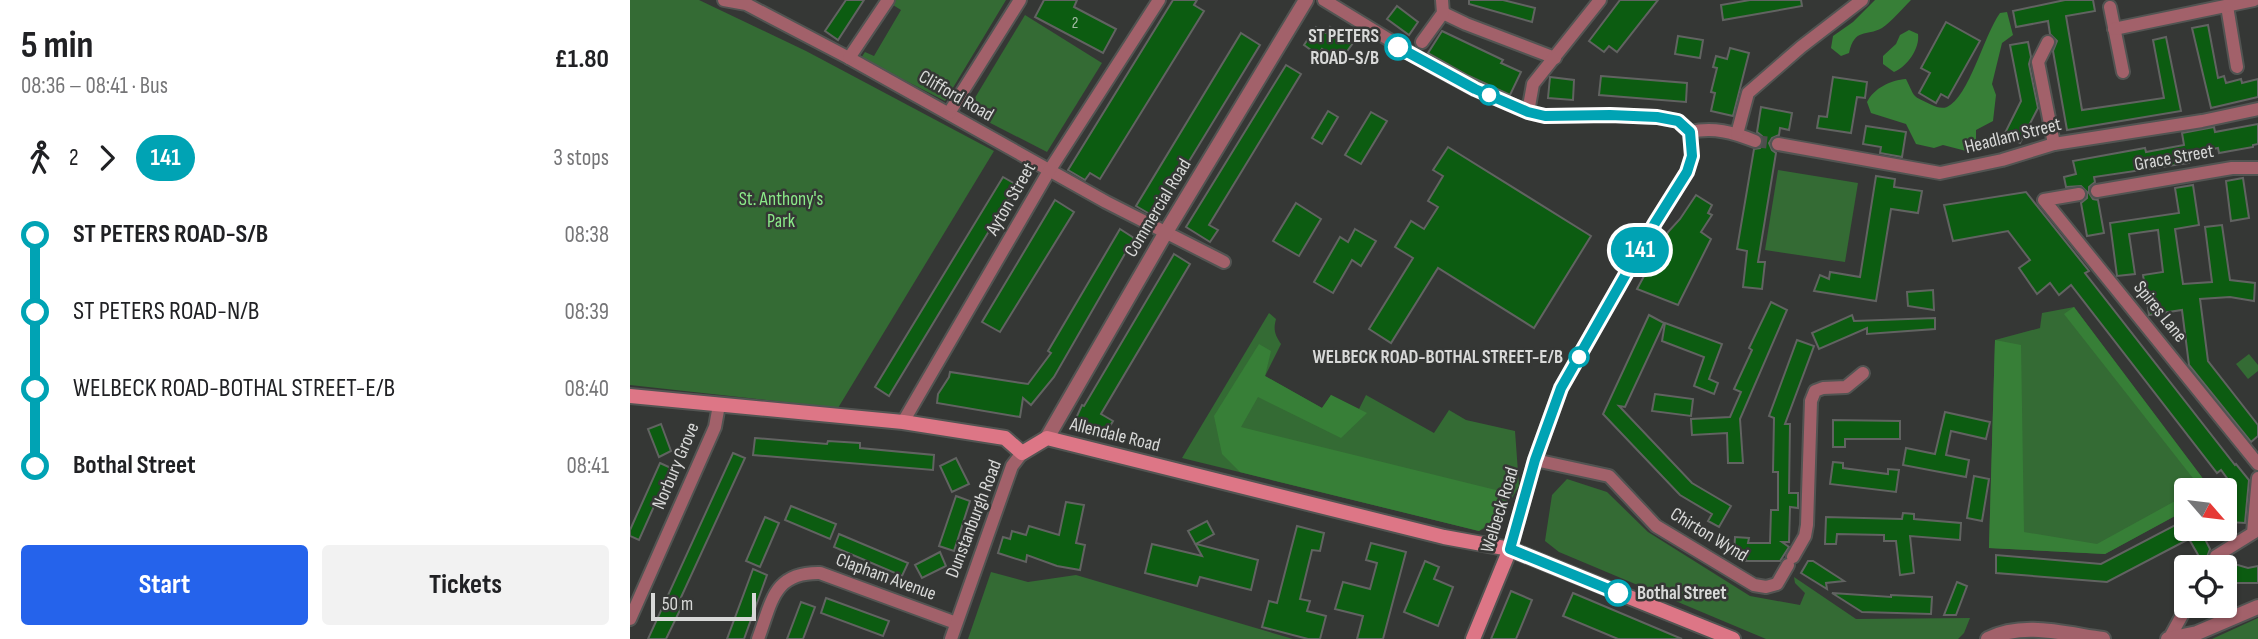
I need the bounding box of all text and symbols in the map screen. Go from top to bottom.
house number: 2 [1072,14,1078,33]
text: 5 min [21,23,93,68]
place label: ST PETERS ROAD-S/B [1308,25,1379,70]
marker: ST PETERS ROAD-S/B [1385,34,1411,60]
text: £1.80 [554,44,609,75]
street label: Clifford Road [914,65,998,127]
text: 08:36 – 08:41 · Bus [21,72,168,100]
unlabelled marker [1479,85,1499,105]
street label: Headlam Street [1962,113,2064,159]
icon: walk [21,139,59,177]
icon: forward [88,139,126,177]
street label: Grace Street [2132,140,2216,176]
text: 141 [150,143,181,172]
text: 2 [69,144,78,172]
text: 3 stops [553,144,609,172]
street label: Commercial Road [1120,155,1196,261]
street label: Ayton Street [980,158,1041,240]
park label: St. Anthony's Park [739,188,823,233]
text: ST PETERS ROAD-S/B [73,219,268,250]
text: 08:38 [565,221,609,249]
line badge: 141 [1600,227,1680,273]
text: 141 [1625,235,1655,264]
street label: Spires Lane [2128,277,2192,347]
text: ST PETERS ROAD-N/B [73,296,259,327]
text: 08:39 [564,298,609,326]
place label: WELBECK ROAD-BOTHAL STREET-E/B [1312,346,1563,369]
marker: WELBECK ROAD-BOTHAL STREET-E/B [1569,347,1589,367]
text: WELBECK ROAD-BOTHAL STREET-E/B [73,373,395,404]
text: 08:40 [564,375,609,403]
street label: Allendale Road [1066,412,1163,457]
street label: Norbury Grove [647,419,705,513]
text: Bothal Street [73,450,196,481]
text: 08:41 [567,452,609,480]
street label: Dunstanburgh Road [941,457,1007,581]
street label: Welbeck Road [1476,464,1524,556]
north arrow [2174,478,2236,541]
map controls [2174,478,2237,618]
street label: Chirton Wynd [1666,503,1752,567]
button: Start [21,545,308,625]
button: Tickets [322,545,609,625]
street label: Clapham Avenue [833,548,939,606]
button: locate [2174,555,2237,618]
marker: Bothal Street [1605,580,1631,606]
place label: Bothal Street [1637,582,1727,605]
scale bar [651,590,756,622]
text: 50 m [662,593,693,616]

